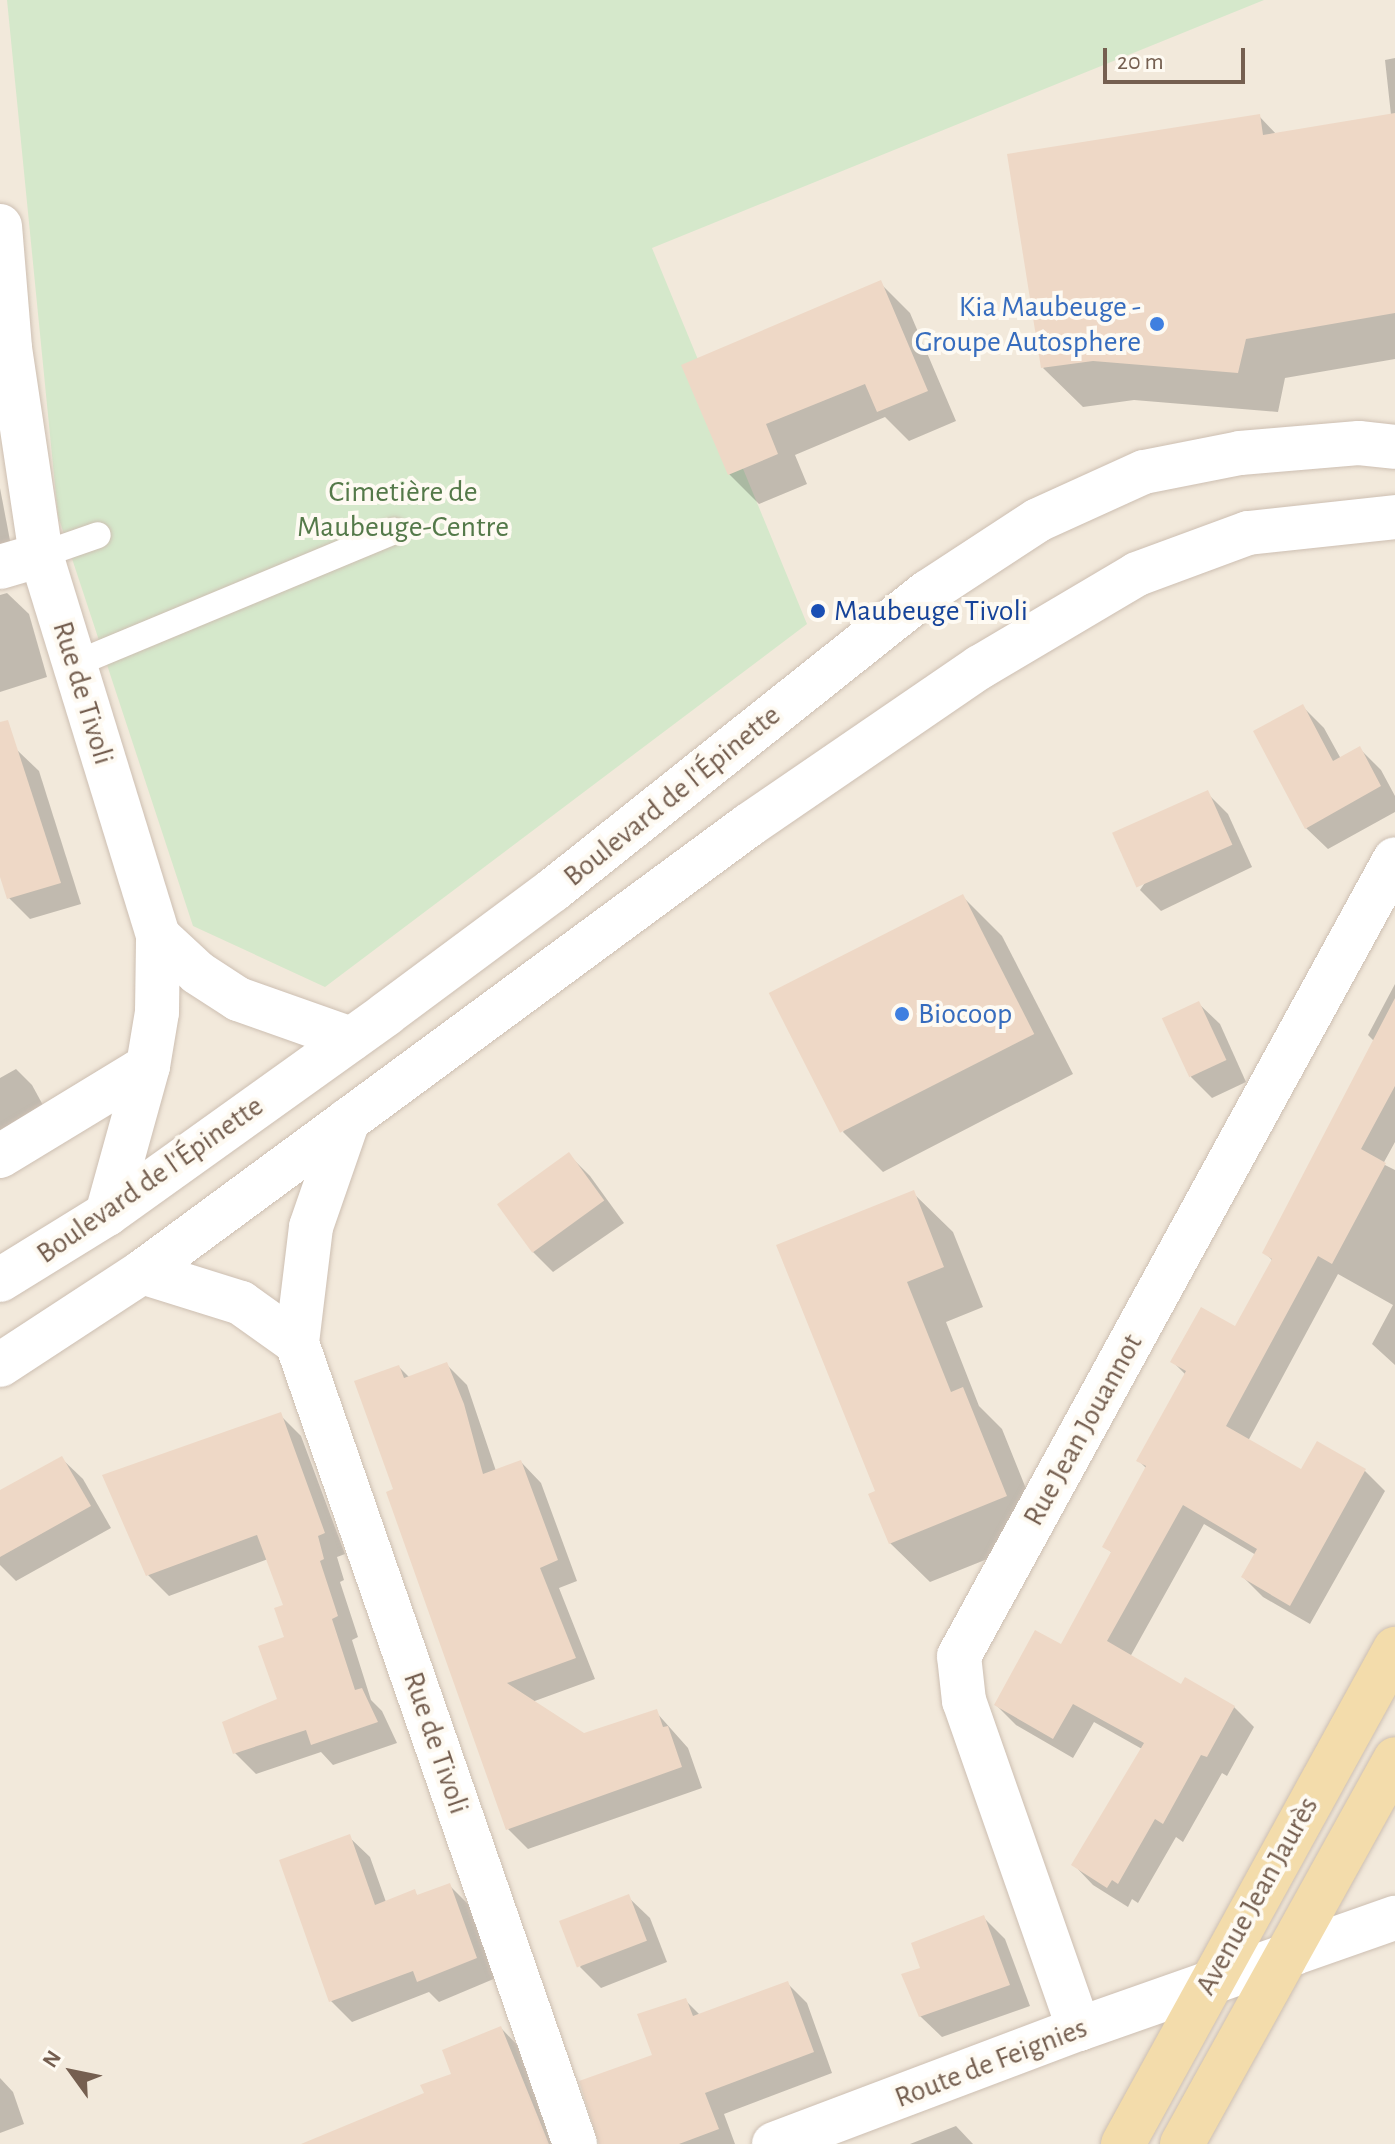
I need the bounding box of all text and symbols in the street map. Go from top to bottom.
scale bar [1107,32,1249,82]
text: 20 m [1117,50,1164,74]
place label: Kia Maubeuge - Groupe Autosphere [915,289,1141,360]
marker: Kia Maubeuge - Groupe Autosphere [1148,315,1166,333]
park label: Cimetière de Maubeuge-Centre [297,474,509,544]
place label: Maubeuge Tivoli [834,593,1028,629]
marker: Maubeuge Tivoli [809,602,827,620]
street label: Rue de Tivoli [44,617,122,769]
street label: Boulevard de l'Épinette [556,698,788,894]
place label: Biocoop [918,996,1012,1032]
marker: Biocoop [893,1005,911,1023]
street label: Boulevard de l'Épinette [30,1088,270,1272]
street label: Rue Jean Jouannot [1015,1328,1151,1532]
street label: Rue de Tivoli [395,1667,477,1819]
street label: Avenue Jean Jaurès [1188,1791,1326,2001]
street label: Route de Feignies [890,2010,1092,2116]
north arrow [32,2032,112,2112]
text: N [38,2047,65,2071]

